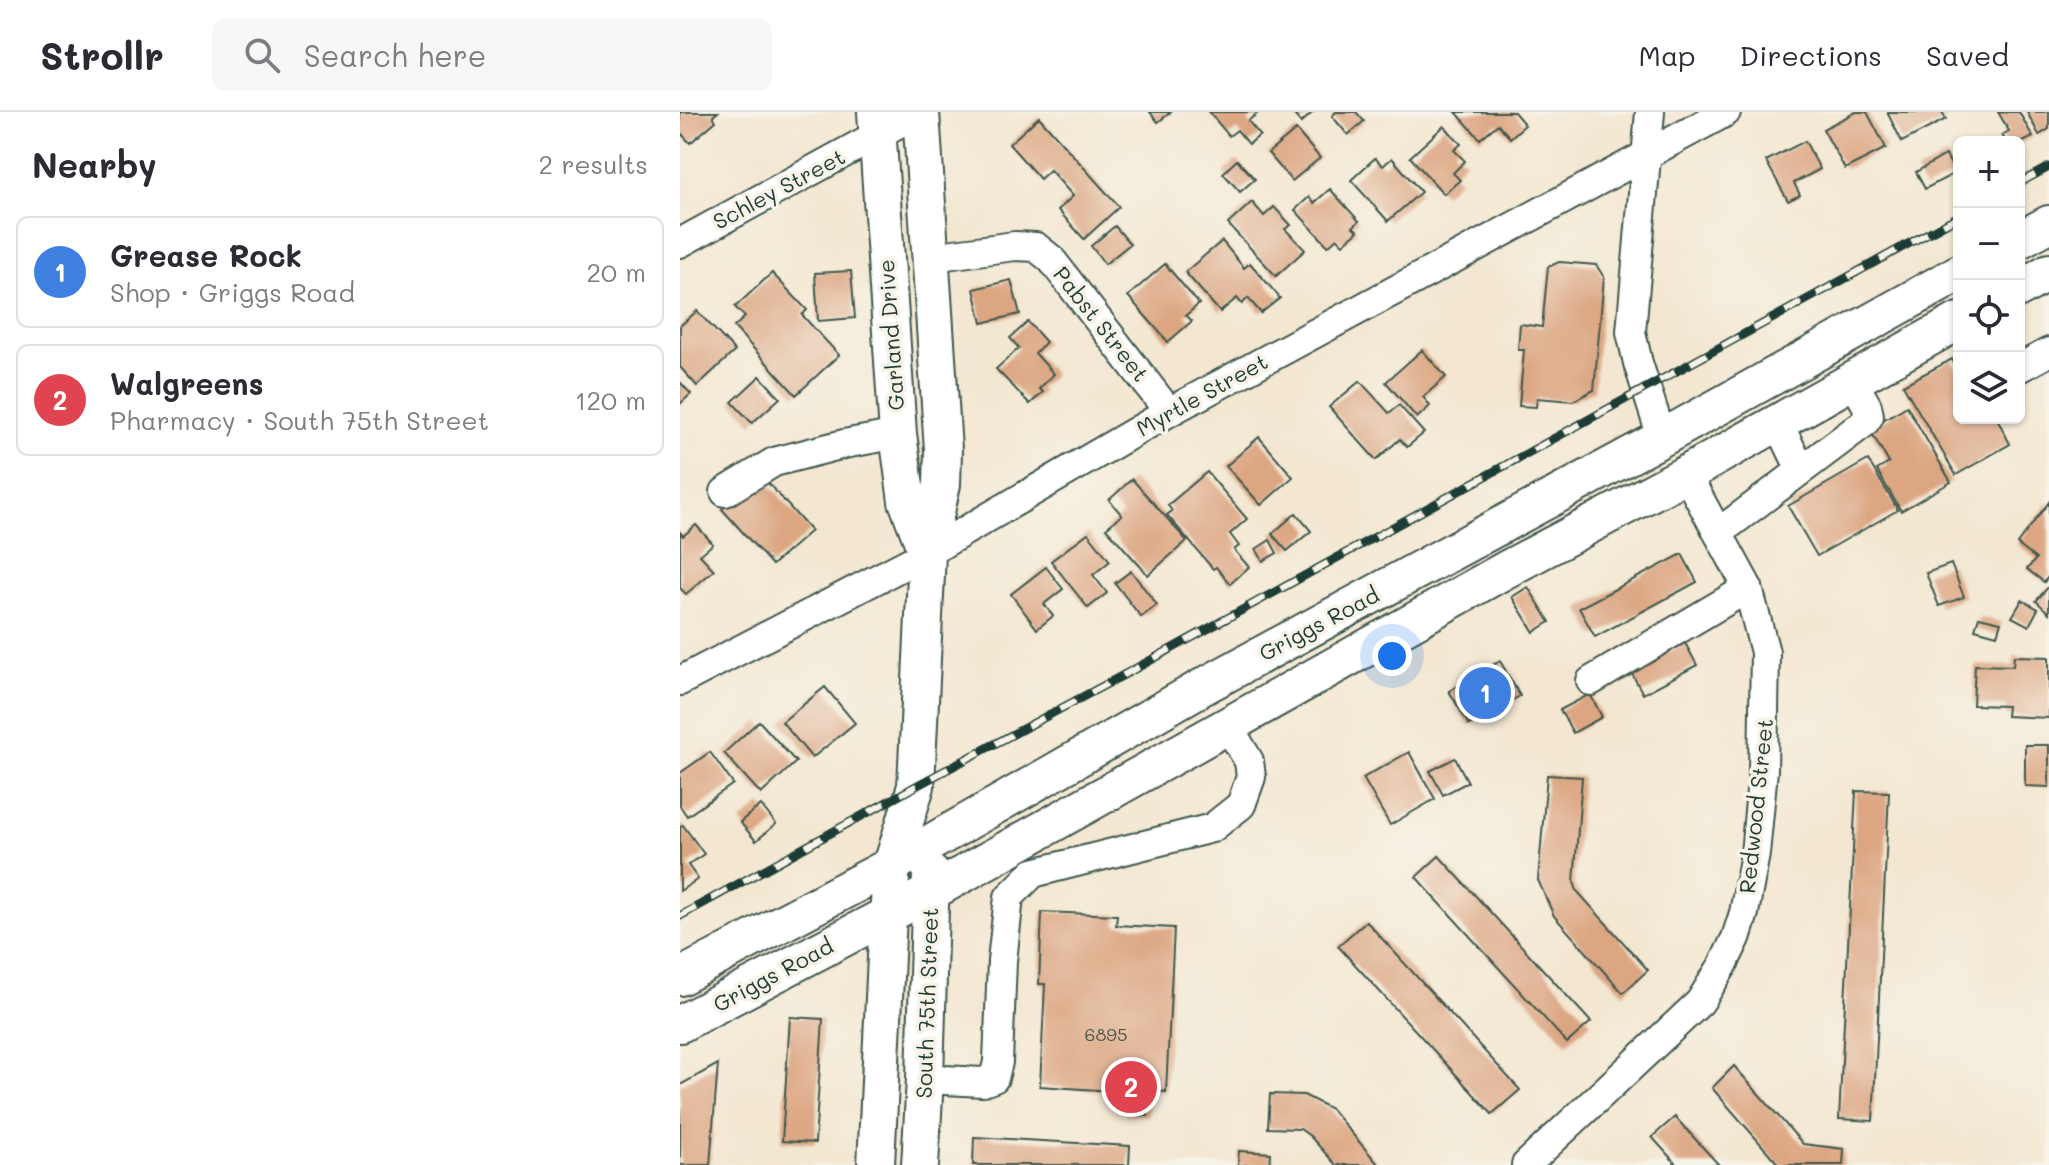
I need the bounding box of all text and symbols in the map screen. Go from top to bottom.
search box [212,19,772,91]
text: Strollr [40,30,164,80]
icon: search [240,33,284,77]
text: Search here [304,35,486,75]
text: Map [1639,37,1696,73]
text: Directions [1740,37,1882,73]
text: Saved [1926,37,2009,73]
map controls [1953,136,2025,424]
button: + [1953,136,2025,208]
text: Nearby [32,142,157,187]
street label: Schley Street [708,142,850,235]
text: 2 results [539,147,648,181]
button: − [1953,208,2025,280]
text: Grease Rock [110,235,302,275]
text: 1 [54,255,66,289]
text: 20 m [586,255,646,289]
street label: Garland Drive [871,258,910,412]
street label: Pabst Street [1047,260,1155,387]
text: Shop · Griggs Road [110,275,355,309]
button: locate [1953,280,2025,352]
street label: Myrtle Street [1131,347,1273,443]
button: layers [1953,352,2025,424]
text: Walgreens [110,363,264,403]
text: 2 [53,383,67,417]
text: 120 m [575,383,646,417]
text: Pharmacy · South 75th Street [110,403,489,437]
street label: Griggs Road [1254,580,1384,667]
your location [1372,636,1412,676]
pin: 1 [1459,663,1511,723]
street label: Redwood Street [1732,717,1779,895]
street label: South 75th Street [909,907,944,1099]
street label: Griggs Road [708,931,838,1018]
house number: 6895 [1085,1022,1127,1046]
pin: 2 [1105,1057,1157,1117]

